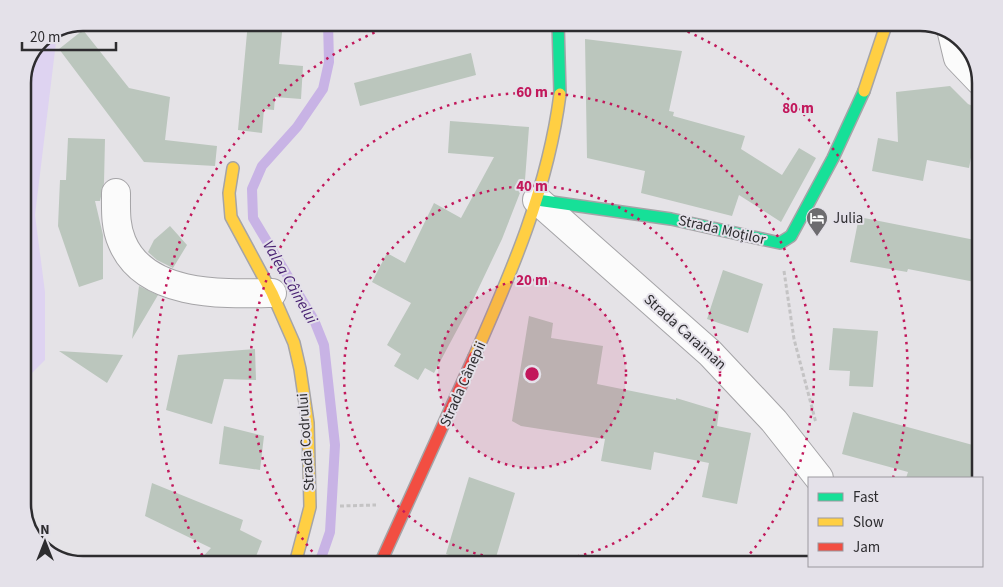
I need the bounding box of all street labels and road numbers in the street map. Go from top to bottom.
street label: Strada Moților [676,210,768,250]
street label: Strada Caraiman [639,289,731,375]
street label: Strada Cânepii [435,338,491,430]
street label: Strada Codrului [292,392,320,492]

